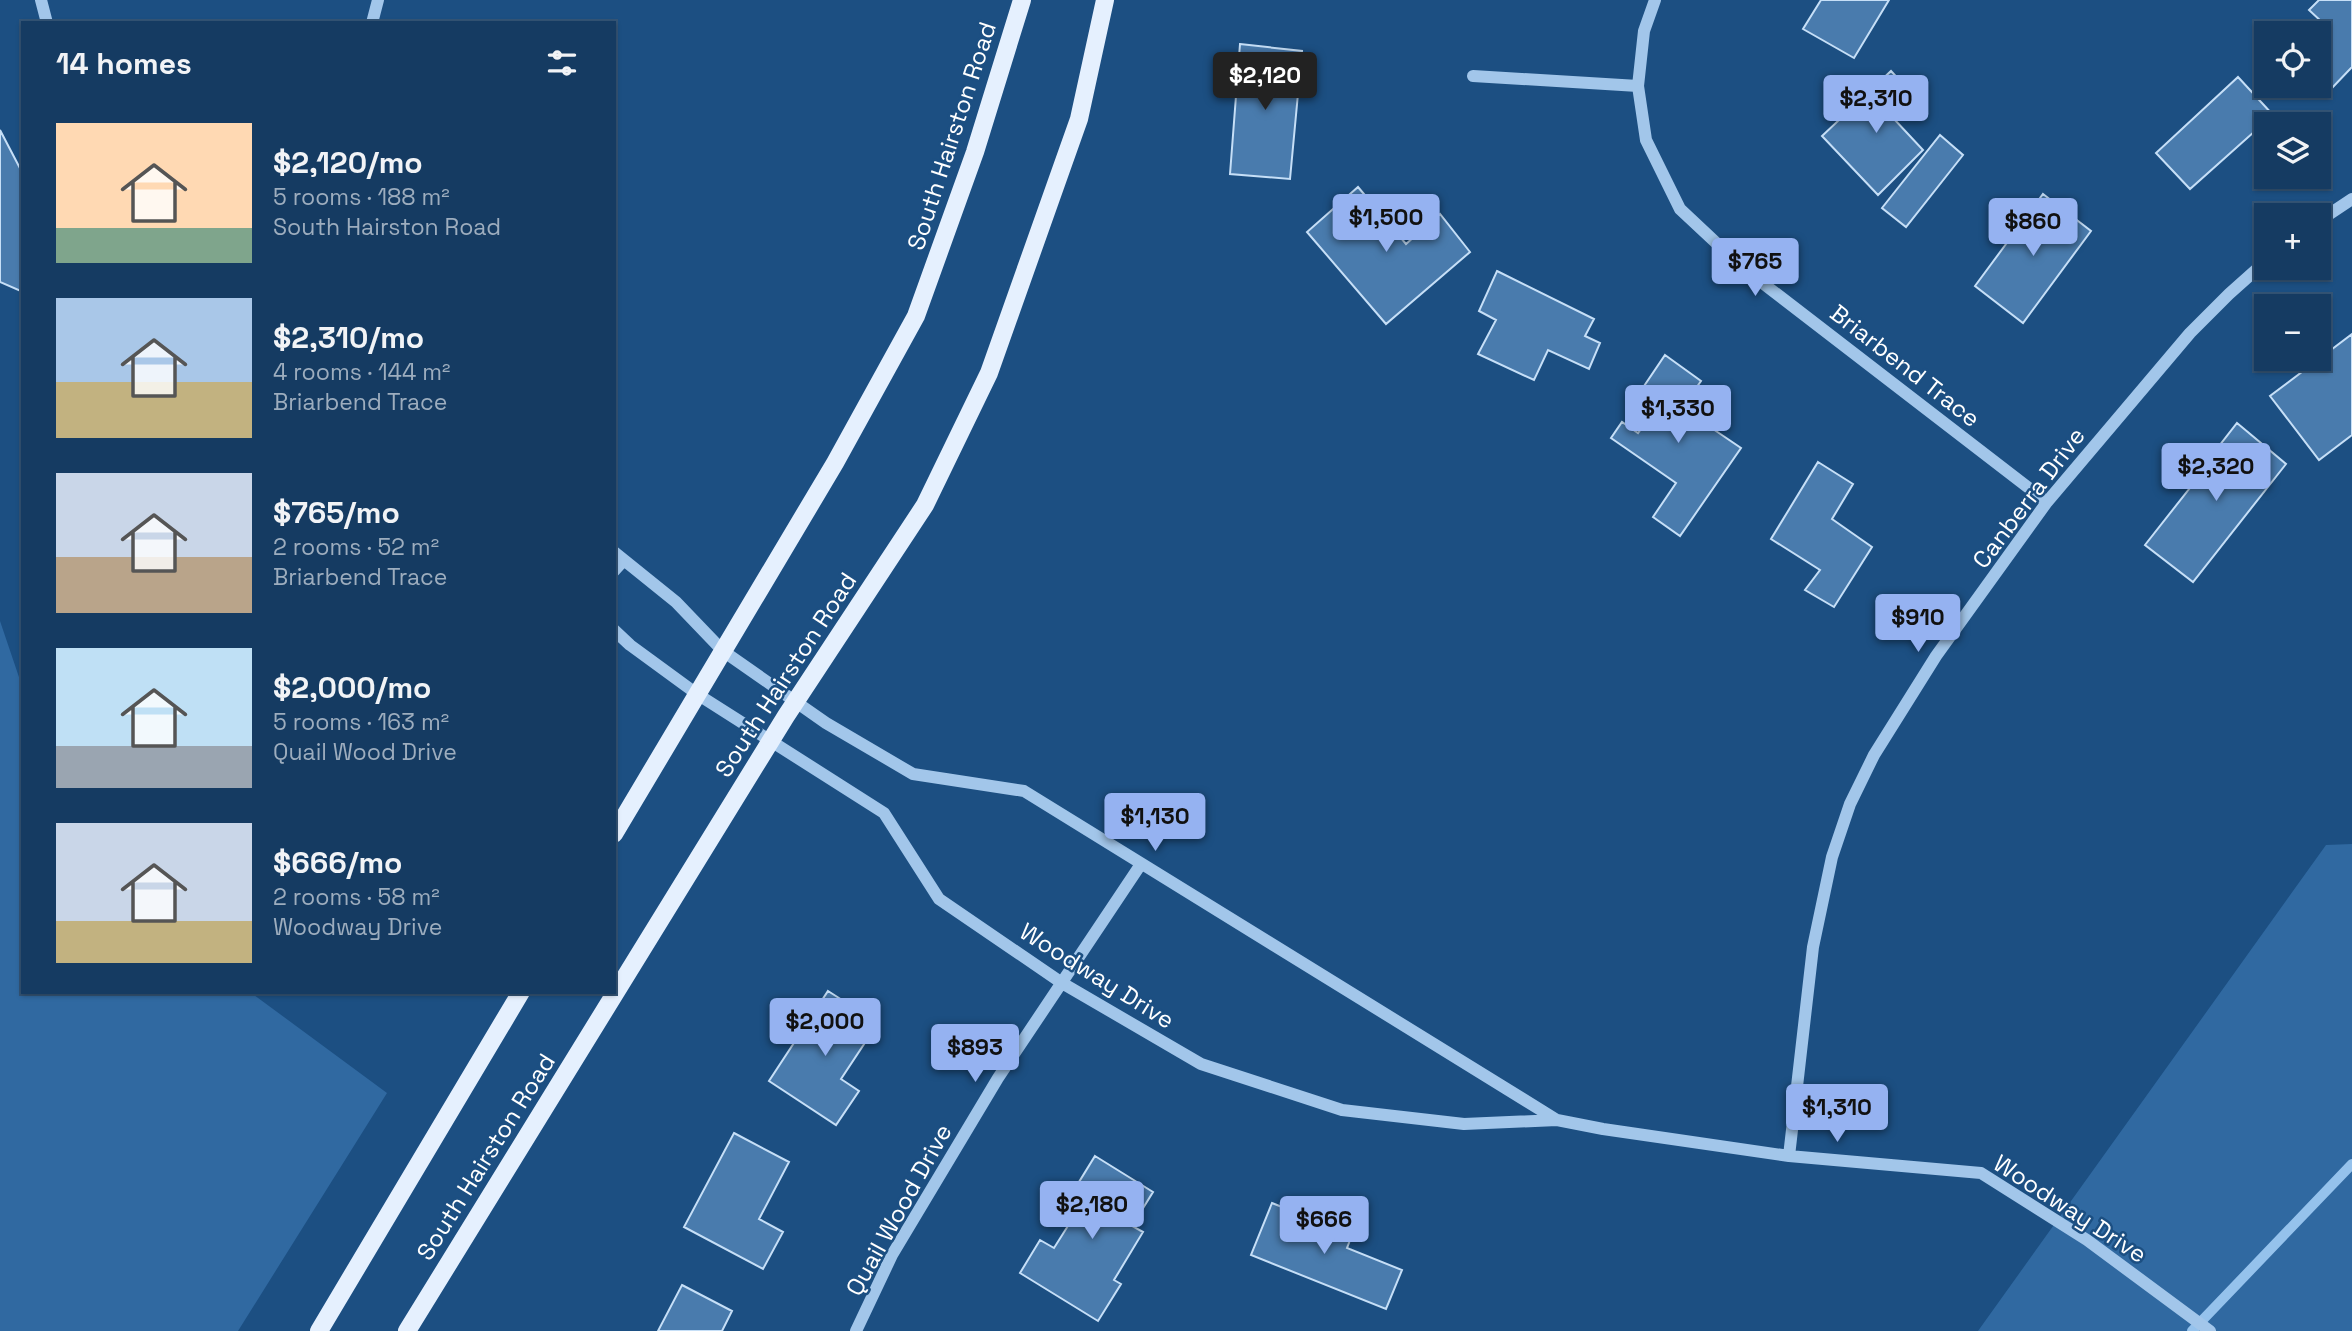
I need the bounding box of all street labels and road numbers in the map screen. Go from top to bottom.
street label: South Hairston Road [900,18,1003,254]
street label: Briarbend Trace [1824,297,1987,434]
street label: Canberra Drive [1965,421,2092,574]
street label: South Hairston Road [708,566,863,783]
street label: Woodway Drive [1014,916,1180,1036]
street label: South Hairston Road [409,1048,562,1266]
street label: Quail Wood Drive [839,1118,959,1301]
street label: Woodway Drive [1988,1147,2153,1270]

